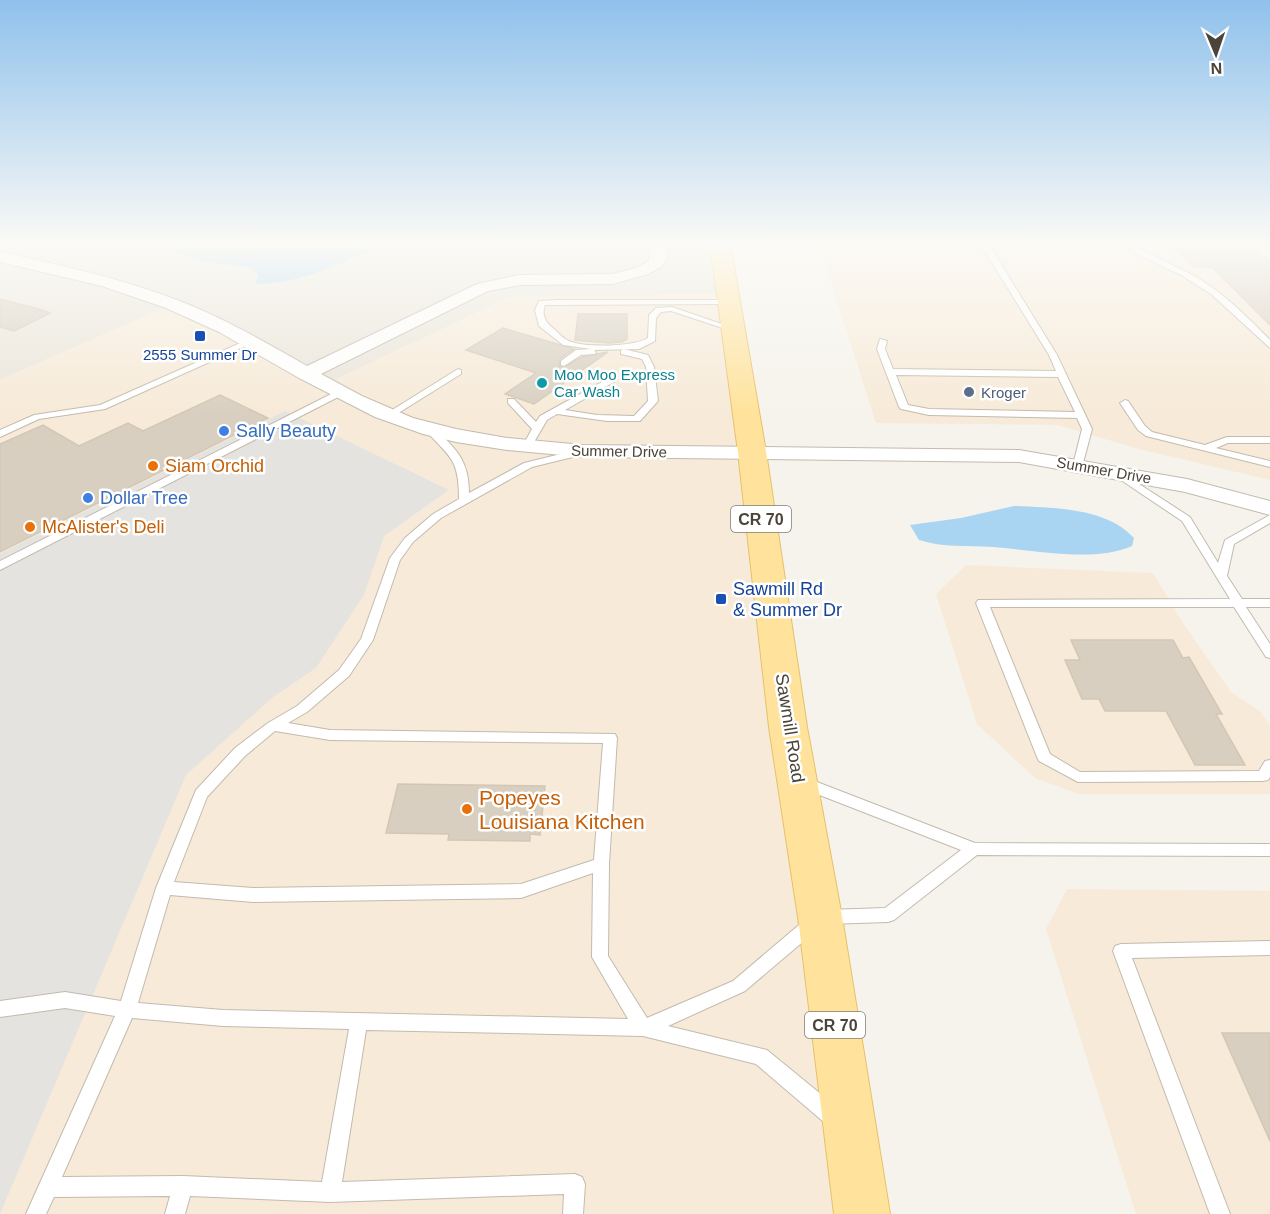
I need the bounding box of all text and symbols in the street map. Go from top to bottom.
north arrow [1186,24,1246,84]
text: N [1210,60,1223,77]
marker: 2555 Summer Dr [193,329,207,343]
place label: 2555 Summer Dr [143,346,257,363]
place label: Moo Moo Express Car Wash [554,366,675,400]
marker: Moo Moo Express Car Wash [535,376,549,390]
place label: Kroger [981,384,1026,401]
marker: Kroger [962,385,976,399]
place label: Sally Beauty [236,421,336,441]
marker: Sally Beauty [217,424,231,438]
street label: Summer Drive [571,442,667,460]
street label: Summer Drive [1055,453,1153,487]
place label: Siam Orchid [165,456,264,476]
marker: Siam Orchid [146,459,160,473]
place label: Dollar Tree [100,488,188,508]
marker: Dollar Tree [81,491,95,505]
road number: CR 70 [731,506,791,532]
place label: McAlister's Deli [42,517,164,537]
marker: McAlister's Deli [23,520,37,534]
place label: Sawmill Rd & Summer Dr [733,579,842,620]
marker: Sawmill Rd & Summer Dr [714,592,728,606]
street label: Sawmill Road [772,672,808,784]
place label: Popeyes Louisiana Kitchen [479,786,645,833]
marker: Popeyes Louisiana Kitchen [460,802,474,816]
road number: CR 70 [805,1012,865,1038]

